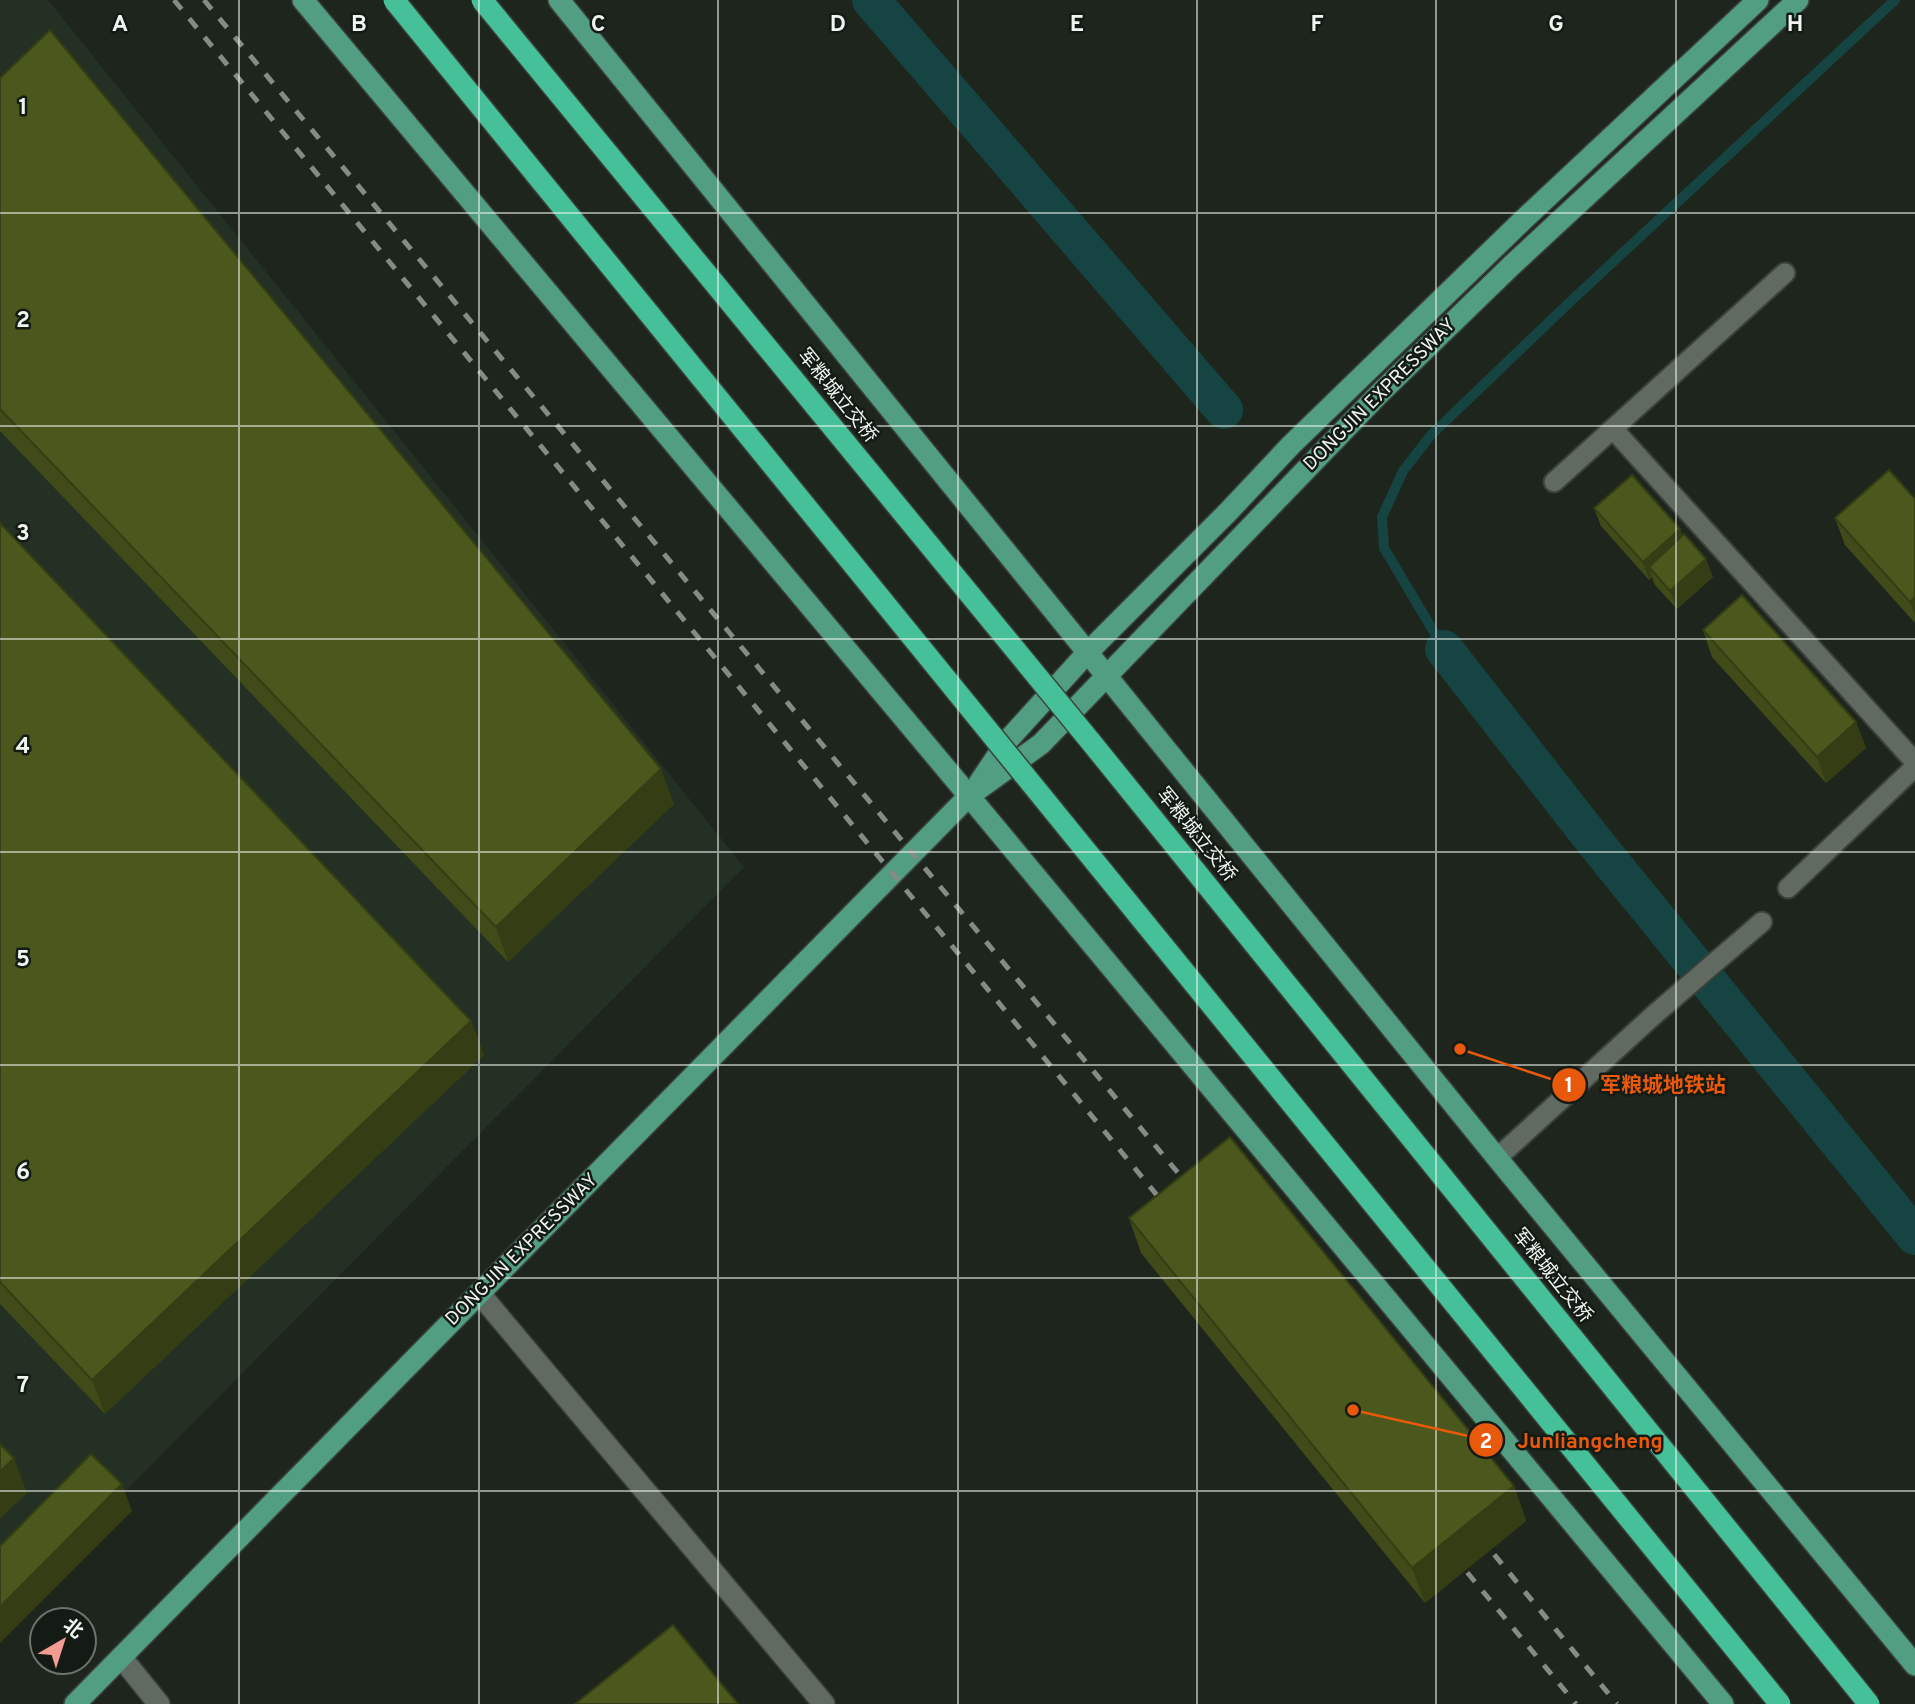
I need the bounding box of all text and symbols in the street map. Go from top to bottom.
text: A [112,11,128,40]
text: B [351,11,367,40]
text: C [591,11,605,40]
text: D [830,11,846,40]
text: E [1070,11,1084,40]
text: F [1310,11,1324,40]
text: G [1548,11,1564,40]
text: H [1787,11,1803,40]
text: 1 [18,94,28,123]
text: 2 [16,307,30,336]
street label: DONGJIN EXPRESSWAY [1299,314,1461,476]
street label: 军粮城立交桥 [792,344,882,448]
text: 3 [16,520,30,549]
text: 4 [16,733,30,762]
street label: 军粮城立交桥 [1151,783,1241,887]
text: 5 [16,946,30,975]
callout: 军粮城地铁站 [1551,1064,1740,1106]
text: 1 [1565,1073,1573,1100]
text: 军粮城地铁站 [1600,1073,1726,1100]
text: 6 [16,1159,30,1188]
street label: DONGJIN EXPRESSWAY [441,1169,603,1331]
street label: 军粮城立交桥 [1507,1224,1597,1328]
text: 7 [17,1372,29,1401]
callout: Junliangcheng [1469,1419,1677,1461]
text: 2 [1480,1429,1492,1456]
text: Junliangcheng [1517,1429,1663,1456]
north arrow [28,1606,98,1676]
text: 北 [57,1614,87,1645]

